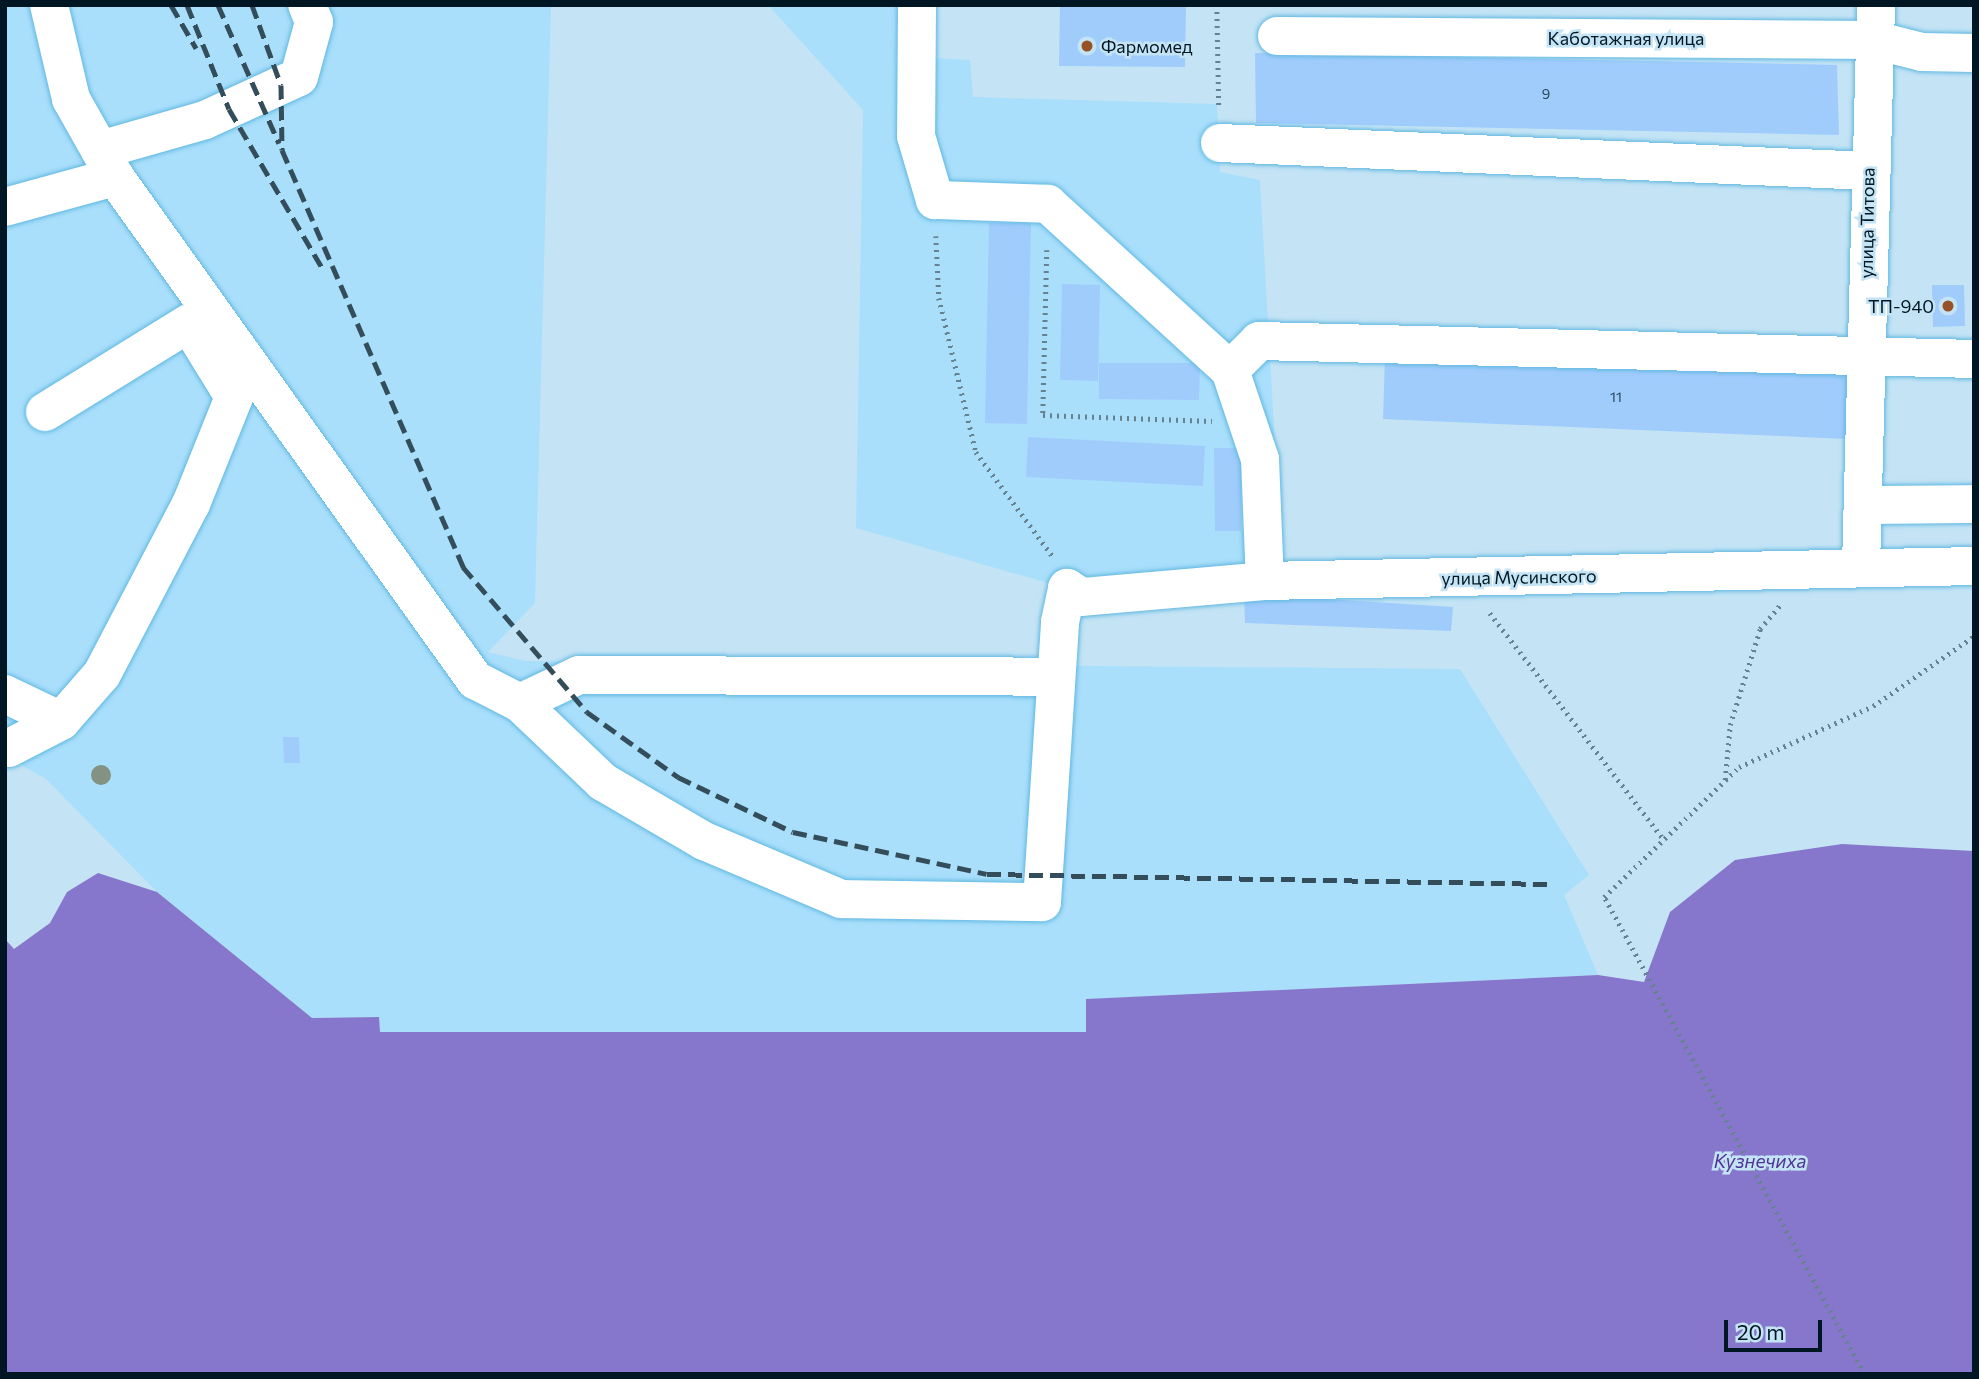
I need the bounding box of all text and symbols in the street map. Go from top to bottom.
street label: Каботажная улица [1548,27,1704,49]
place label: Фармомед [1101,35,1192,57]
marker: Фармомед [1079,38,1095,54]
house number: 9 [1542,86,1550,102]
street label: улица Титова [1855,167,1879,279]
place label: ТП-940 [1868,295,1934,317]
marker: ТП-940 [1940,298,1956,314]
house number: 11 [1610,389,1622,405]
street label: улица Мусинского [1441,565,1597,589]
water label: Кузнечиха [1714,1150,1806,1172]
scale bar [1727,1306,1825,1350]
text: 20 m [1737,1319,1785,1344]

